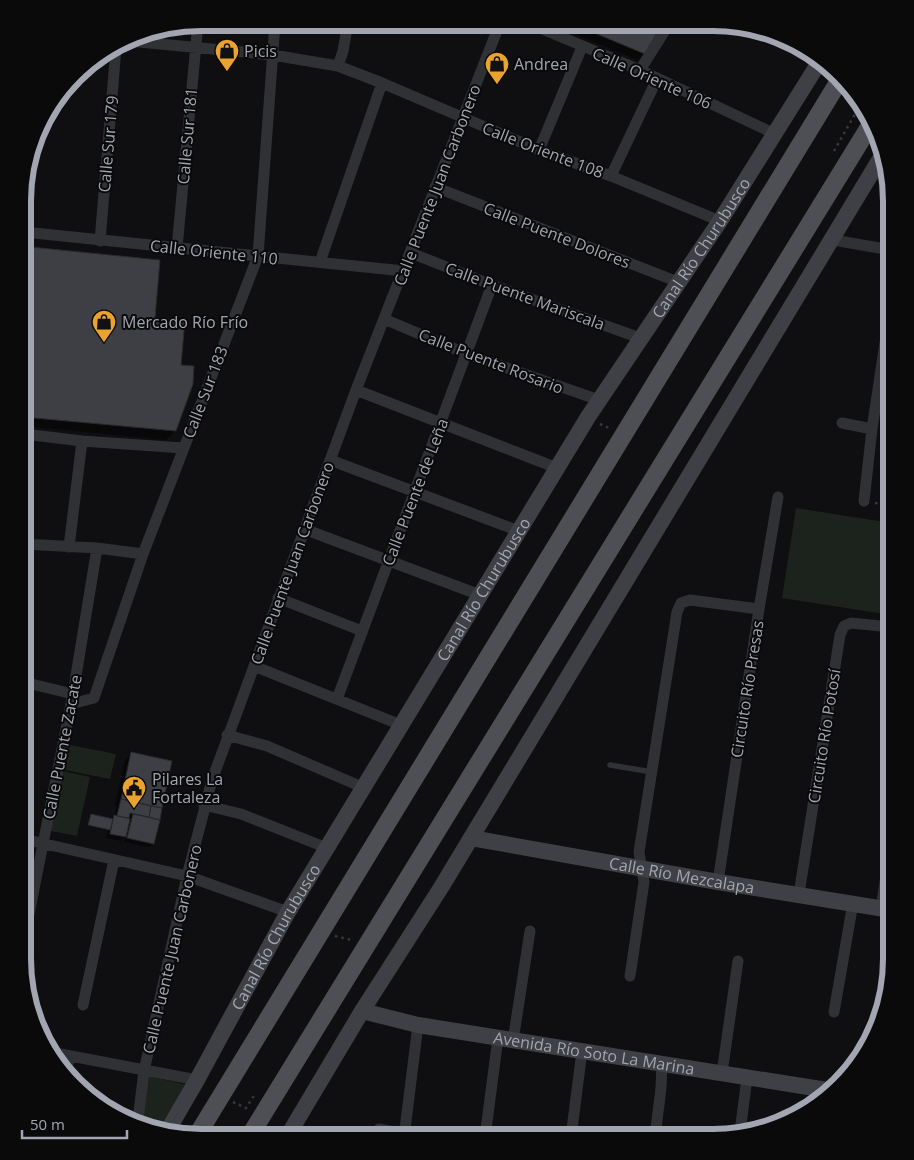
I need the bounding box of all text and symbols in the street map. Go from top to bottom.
shop icon: Picis [214,38,240,72]
place label: Picis [244,40,277,62]
street label: Calle Oriente 106 [589,42,715,114]
shop icon: Andrea [484,51,510,85]
place label: Andrea [514,53,568,75]
street label: Calle Puente Juan Carbonero [388,81,486,289]
street label: Calle Sur 181 [172,87,202,185]
street label: Calle Sur 179 [93,95,123,193]
street label: Calle Oriente 108 [479,117,607,183]
street label: Canal Río Churubusco [647,174,755,323]
street label: Calle Puente Dolores [481,197,633,273]
street label: Calle Oriente 110 [149,234,279,270]
street label: Calle Puente Mariscala [442,257,608,335]
shop icon: Mercado Río Frío [91,309,117,343]
place label: Mercado Río Frío [122,311,248,333]
street label: Calle Puente Rosario [415,323,567,399]
street label: Calle Sur 183 [177,343,233,441]
street label: Calle Puente de Leña [377,415,453,569]
street label: Calle Puente Juan Carbonero [245,459,339,667]
street label: Canal Río Churubusco [432,514,535,665]
street label: Circuito Río Presas [725,619,769,759]
street label: Circuito Río Potosí [803,666,846,805]
street label: Calle Puente Zacate [37,673,87,821]
place label: Pilares La Fortaleza [152,768,223,808]
public building icon: Pilares La Fortaleza [121,775,147,809]
street label: Calle Puente Juan Carbonero [137,842,207,1056]
street label: Calle Río Mezcalapa [607,852,756,899]
street label: Canal Río Churubusco [226,860,326,1014]
street label: Avenida Río Soto La Marina [492,1026,696,1080]
scale bar [22,1108,128,1140]
text: 50 m [30,1114,65,1134]

